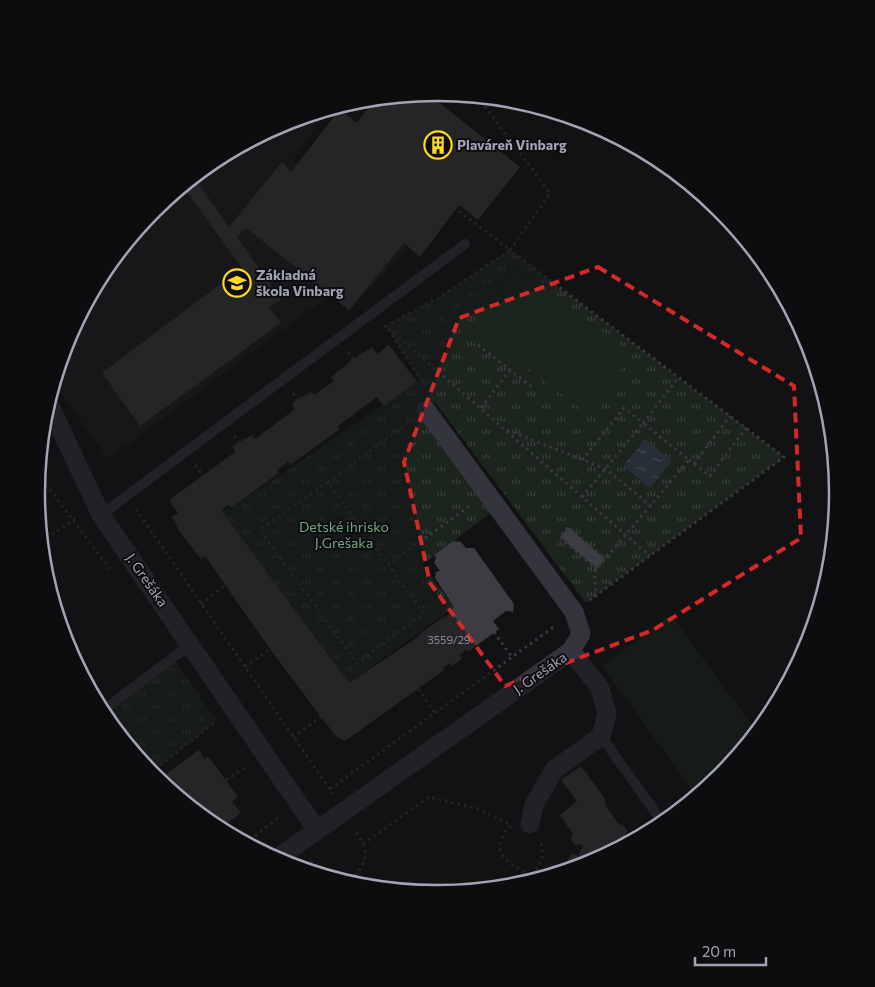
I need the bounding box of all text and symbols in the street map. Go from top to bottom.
building icon: Plaváreň Vinbarg [423,130,453,160]
place label: Plaváreň Vinbarg [457,136,567,153]
place label: Základná škola Vinbarg [256,266,344,299]
school or university icon: Základná škola Vinbarg [222,268,252,298]
park label: Detské ihrisko J.Grešaka [299,518,389,551]
street label: J. Grešáka [123,550,172,610]
house number: 3559/29 [427,633,471,646]
street label: J. Grešáka [510,648,570,697]
scale bar [695,934,766,966]
text: 20 m [702,942,736,960]

